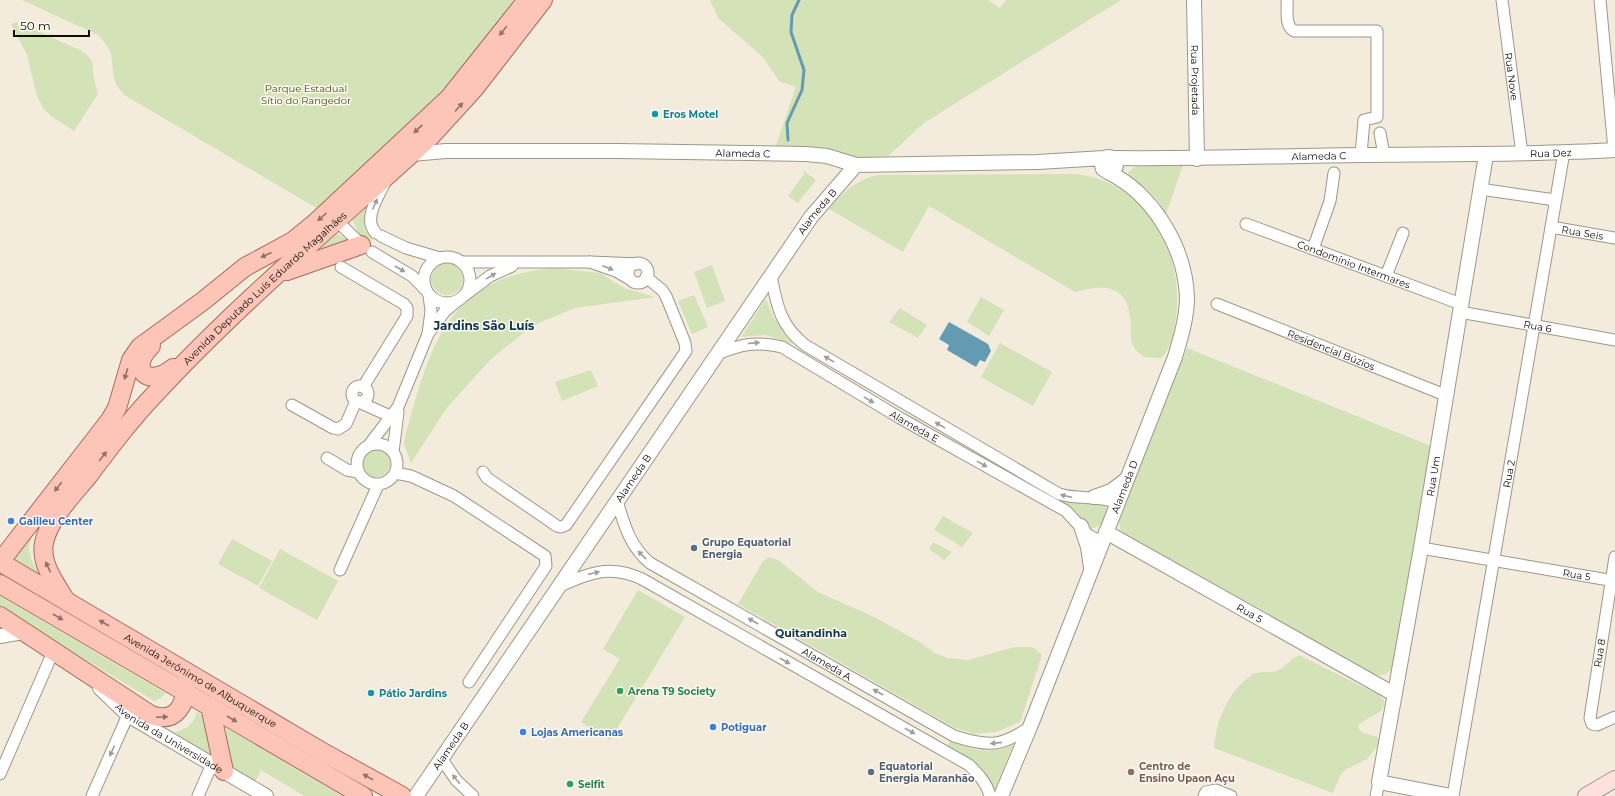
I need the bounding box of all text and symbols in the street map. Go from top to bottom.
scale bar [14,12,89,38]
text: 50 m [20,18,51,33]
one-way arrow [499,26,508,37]
street label: Rua Projetada [1188,44,1202,116]
street label: Rua Nove [1502,52,1521,101]
park label: Parque Estadual Sítio do Rangedor [261,82,351,107]
one-way arrow [454,102,463,113]
place label: Eros Motel [663,108,718,121]
marker: Eros Motel [650,109,660,119]
one-way arrow [413,124,423,133]
street label: Rua Dez [1530,146,1572,160]
street label: Alameda C [715,147,770,160]
street label: Alameda C [1291,149,1346,163]
street label: Alameda B [795,186,840,237]
one-way arrow [372,198,378,209]
street label: Avenida Deputado Luís Eduardo Magalhães [180,209,350,368]
one-way arrow [317,212,327,221]
street label: Rua Seis [1561,223,1605,243]
street label: Condomínio Intermares [1295,238,1412,292]
one-way arrow [260,252,272,258]
one-way arrow [394,266,406,273]
one-way arrow [603,266,615,272]
one-way arrow [485,272,497,279]
district label: Jardins São Luís [433,318,535,333]
street label: Rua 6 [1522,318,1553,335]
street label: Residencial Búzios [1285,327,1377,373]
one-way arrow [748,340,760,347]
one-way arrow [823,356,835,363]
one-way arrow [123,369,129,381]
one-way arrow [863,396,875,403]
street label: Alameda E [887,407,941,446]
one-way arrow [935,422,946,429]
one-way arrow [99,451,107,462]
street label: Alameda B [612,452,654,505]
street label: Rua Um [1424,455,1443,497]
street label: Alameda D [1108,458,1141,515]
street label: Rua 2 [1500,459,1518,489]
one-way arrow [976,461,988,468]
one-way arrow [53,482,62,493]
one-way arrow [1060,492,1072,498]
place label: Galileu Center [19,515,94,528]
marker: Galileu Center [6,516,16,526]
place label: Grupo Equatorial Energia [702,536,791,561]
marker: Grupo Equatorial Energia [689,543,699,553]
one-way arrow [637,550,646,560]
one-way arrow [44,560,50,572]
street label: Rua 5 [1562,566,1592,584]
one-way arrow [588,570,600,576]
street label: Rua 5 [1234,601,1265,626]
one-way arrow [52,614,64,621]
one-way arrow [747,618,759,625]
one-way arrow [98,620,110,627]
district label: Quitandinha [775,626,847,640]
street label: Avenida Jerônimo de Albuquerque [122,631,279,731]
street label: Rua 8 [1591,638,1608,668]
street label: Alameda A [800,645,854,684]
one-way arrow [779,657,790,664]
place label: Arena T9 Society [627,685,717,698]
marker: Arena T9 Society [615,686,625,696]
place label: Pátio Jardins [379,687,448,700]
marker: Pátio Jardins [366,688,376,698]
one-way arrow [872,689,884,696]
street label: Avenida da Universidade [112,700,225,776]
one-way arrow [156,713,168,720]
one-way arrow [226,715,238,722]
street label: Alameda B [430,719,472,772]
place label: Potiguar [721,721,767,734]
marker: Potiguar [708,722,718,732]
place label: Lojas Americanas [531,726,624,739]
marker: Lojas Americanas [518,727,528,737]
one-way arrow [904,728,916,735]
one-way arrow [989,740,1002,746]
one-way arrow [109,745,115,757]
place label: Equatorial Energia Maranhão [879,760,975,785]
place label: Centro de Ensino Upaon Açu [1139,760,1235,785]
marker: Equatorial Energia Maranhão [866,767,876,777]
marker: Centro de Ensino Upaon Açu [1126,767,1136,777]
one-way arrow [451,773,460,784]
one-way arrow [362,774,374,780]
place label: Selfit [578,778,606,791]
marker: Selfit [565,779,575,789]

